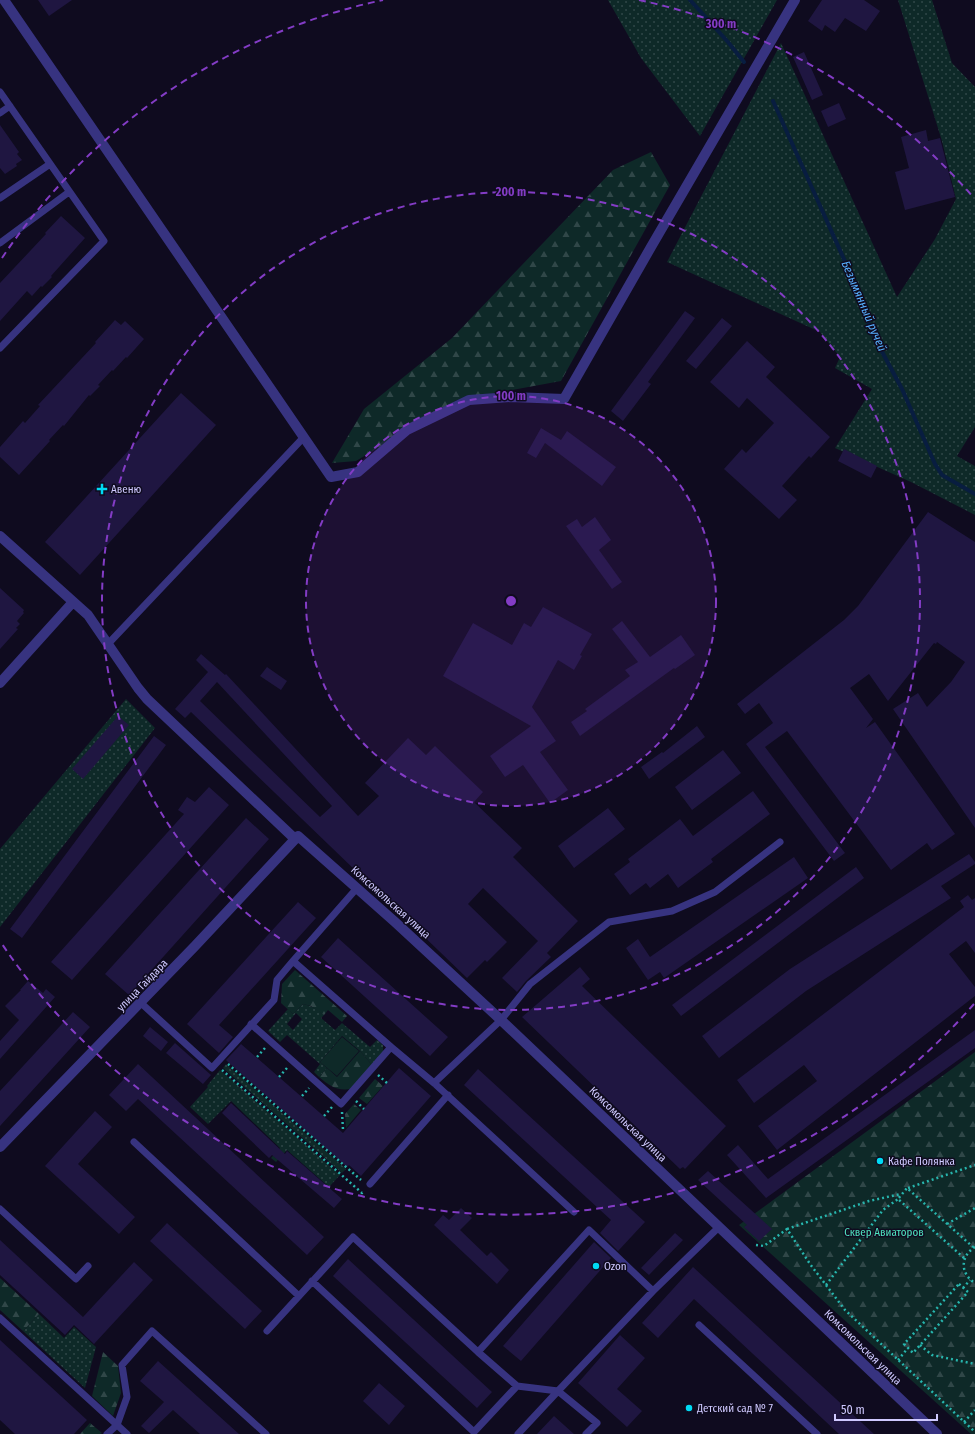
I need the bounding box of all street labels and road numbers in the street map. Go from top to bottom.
street label: Комсомольская улица [348,863,433,941]
street label: улица Гайдара [114,957,170,1014]
street label: Комсомольская улица [586,1084,669,1165]
street label: Комсомольская улица [821,1307,904,1388]

